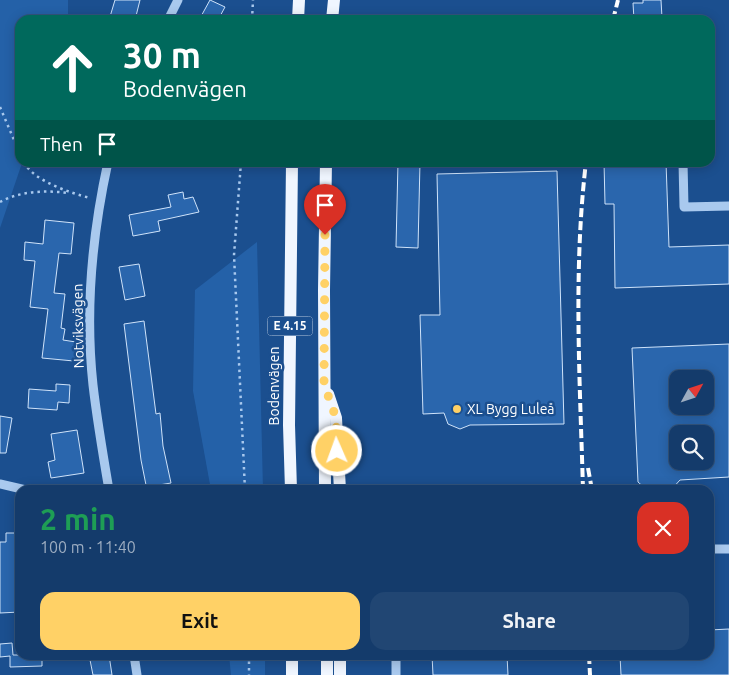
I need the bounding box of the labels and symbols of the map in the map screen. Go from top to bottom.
pin [304,184,346,235]
street label: Notviksvägen [69,283,87,369]
road number: E 4.15 [268,316,312,336]
street label: Bodenvägen [266,347,282,425]
north arrow [669,370,714,415]
place label: XL Bygg Luleå [467,401,555,417]
marker: XL Bygg Luleå [451,403,463,415]
position arrow [310,424,362,476]

